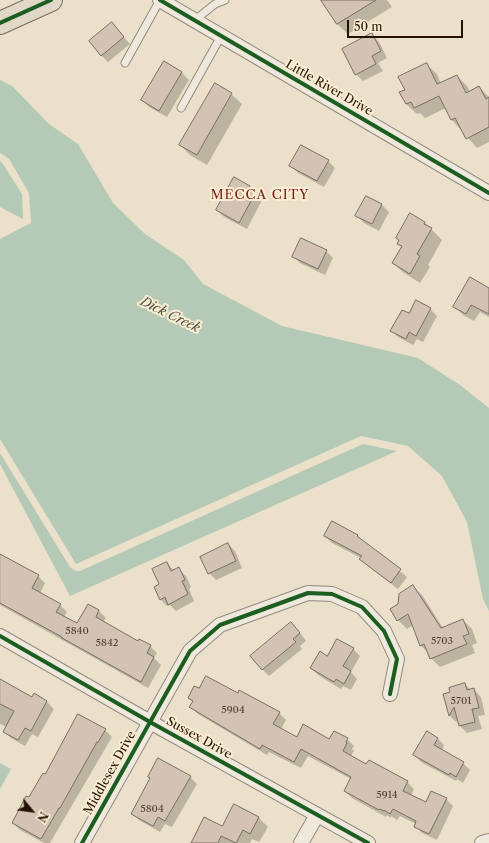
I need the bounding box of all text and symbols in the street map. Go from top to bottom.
scale bar [349,12,465,38]
text: 50 m [354,19,383,34]
street label: Little River Drive [283,57,375,119]
district label: MECCA CITY [210,187,310,203]
water label: Dick Creek [138,294,202,336]
house number: 5840 [65,625,89,637]
house number: 5703 [431,635,453,647]
house number: 5842 [96,637,118,649]
house number: 5701 [451,695,471,707]
house number: 5904 [221,704,245,716]
street label: Sussex Drive [164,714,234,762]
street label: Middlesex Drive [81,729,139,817]
house number: 5914 [376,789,398,801]
north arrow [12,791,52,831]
house number: 5804 [140,803,164,815]
text: N [34,809,51,824]

